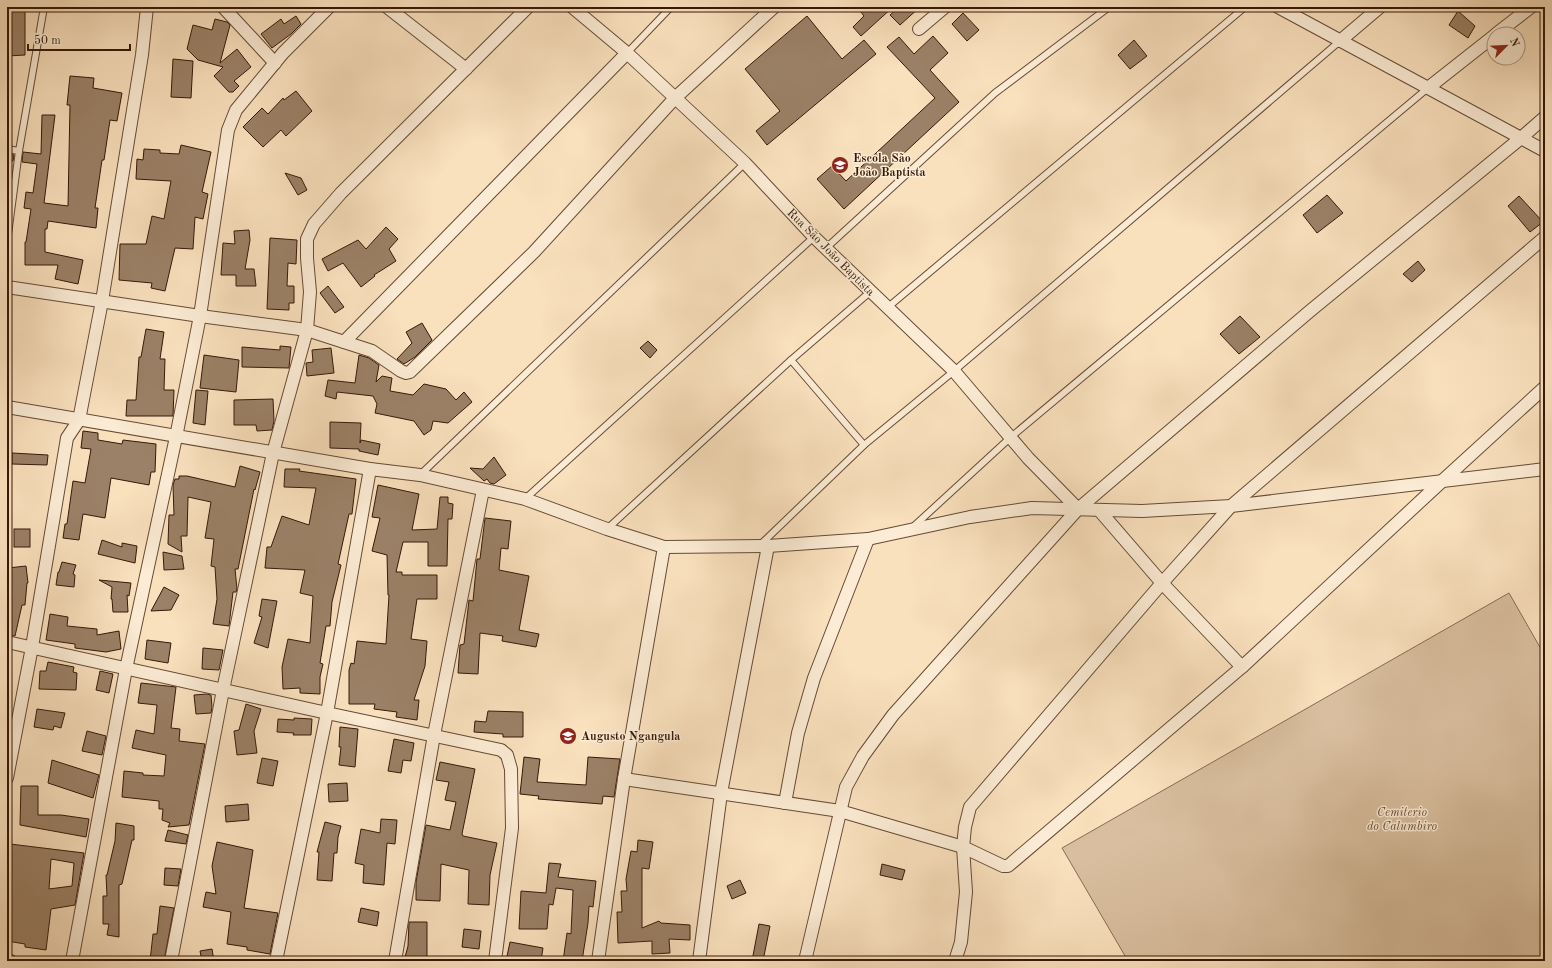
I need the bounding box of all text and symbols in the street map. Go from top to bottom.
scale bar [28,26,130,52]
north arrow [1486,26,1526,66]
text: 50 m [34,34,61,47]
text: N [1507,36,1521,49]
place label: Escola São João Baptista [853,153,926,179]
school or university icon: Escola São João Baptista [830,155,850,175]
street label: Rua São João Baptista [784,207,876,299]
school or university icon: Augusto Ngangula [558,726,578,746]
place label: Augusto Ngangula [581,731,680,743]
park label: Cemiterio do Calumbiro [1367,807,1438,833]

